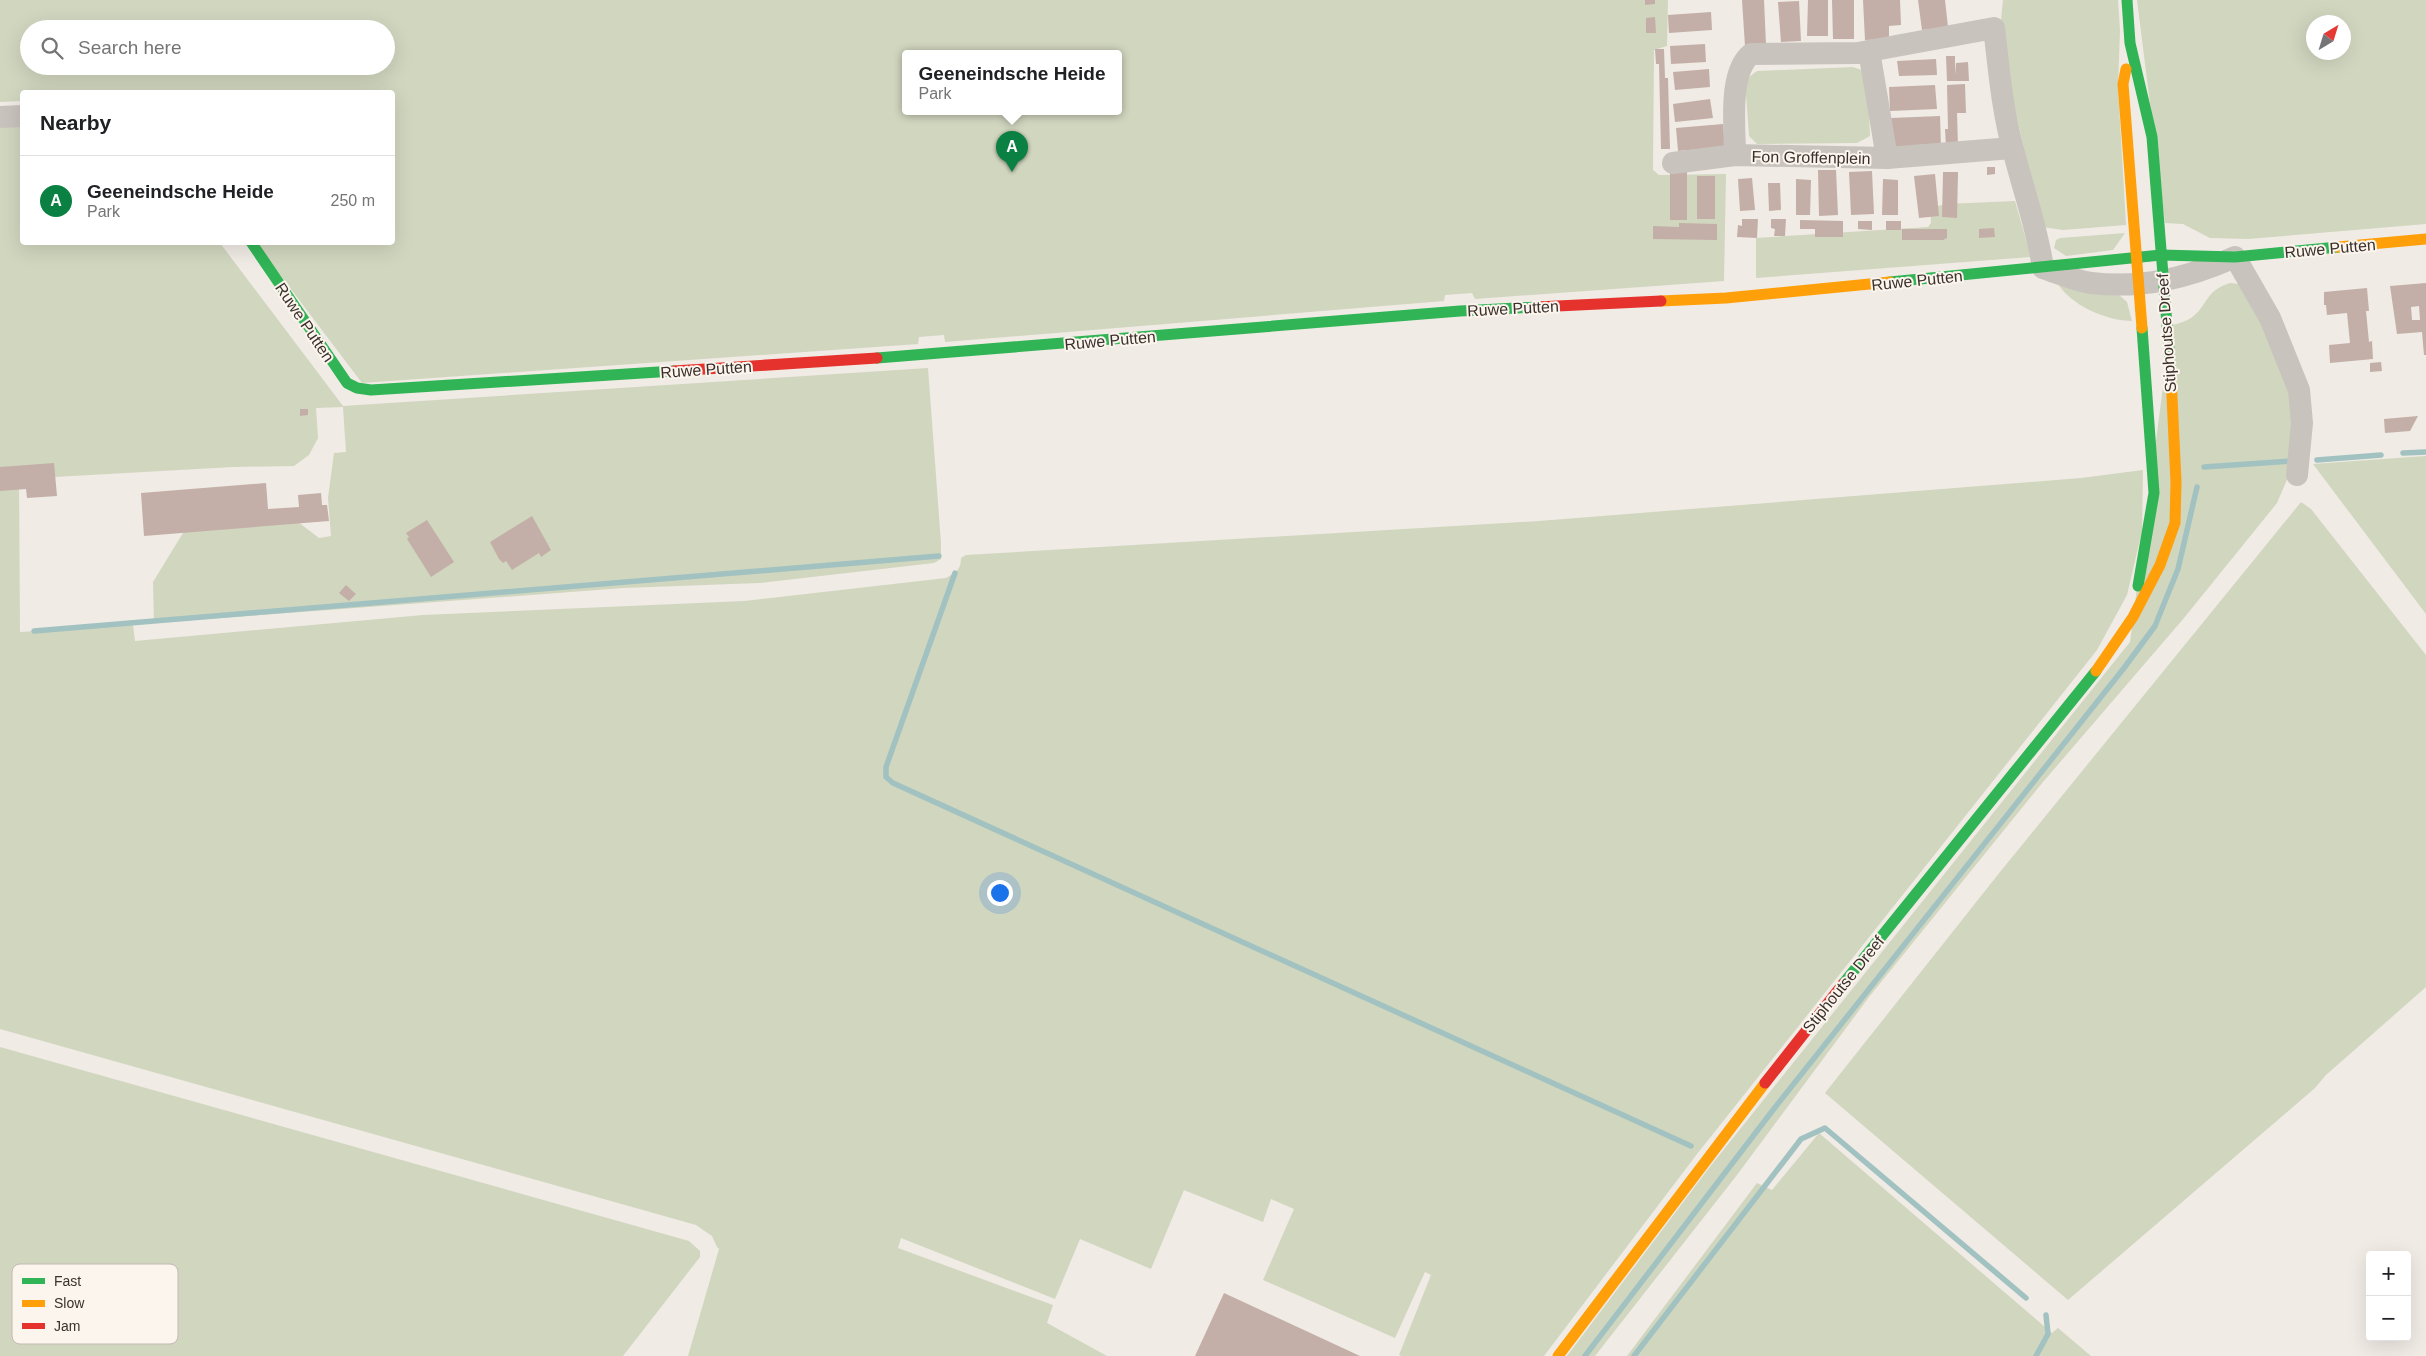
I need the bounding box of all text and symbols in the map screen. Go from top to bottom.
north arrow [2306,15,2351,60]
search box [20,20,395,75]
icon: search [38,34,66,62]
text: Search here [78,37,182,58]
popup [902,50,1122,115]
text: Geeneindsche Heide [919,63,1105,84]
text: Park [919,85,951,102]
text: Nearby [40,111,111,134]
pin: A [996,131,1028,172]
street label: Fon Groffenplein [1751,148,1871,167]
text: Geeneindsche Heide [87,181,274,202]
text: A [50,192,62,209]
text: 250 m [331,192,375,209]
text: Park [87,203,120,220]
street label: Ruwe Putten [2284,236,2376,261]
street label: Ruwe Putten [1871,267,1963,294]
street label: Stiphoutse Dreef [2154,272,2179,393]
street label: Ruwe Putten [272,280,337,365]
street label: Ruwe Putten [1467,298,1559,319]
street label: Ruwe Putten [1064,328,1156,353]
street label: Ruwe Putten [660,358,752,381]
your location [987,880,1013,906]
street label: Stiphoutse Dreef [1799,932,1888,1036]
map controls [2366,1251,2411,1341]
button: + [2366,1251,2411,1296]
legend [12,1264,178,1344]
text: Fast [54,1273,81,1289]
text: Slow [54,1295,85,1311]
button: − [2366,1296,2411,1341]
text: Jam [54,1318,80,1334]

